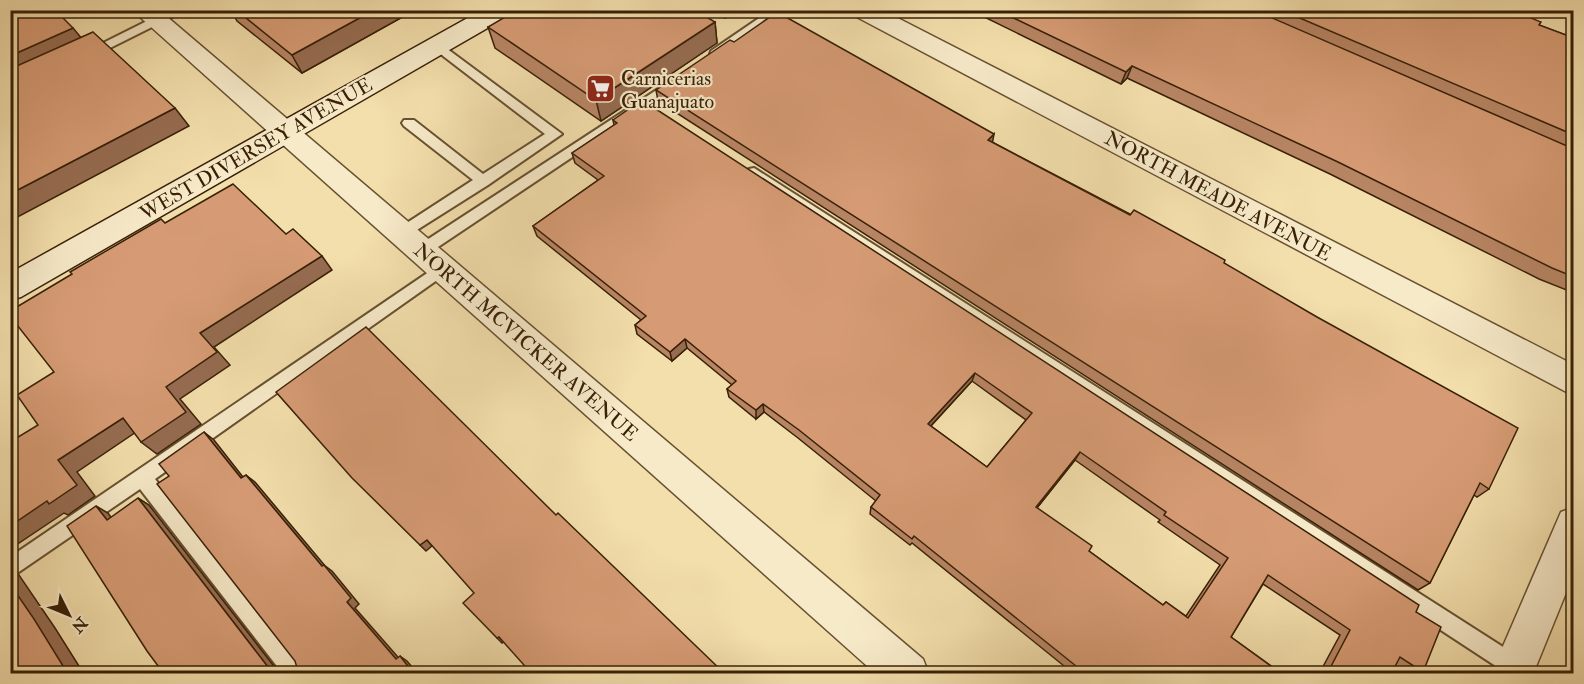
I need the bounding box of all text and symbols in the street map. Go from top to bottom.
place label: Carnicerias Guanajuato [621,66,714,114]
street label: WEST DIVERSEY AVENUE [134,72,377,226]
supermarket icon: Carnicerias Guanajuato [584,73,616,105]
street label: NORTH MEADE AVENUE [1100,126,1336,266]
street label: NORTH MCVICKER AVENUE [409,238,643,446]
north arrow [39,585,99,645]
text: N [67,612,92,637]

